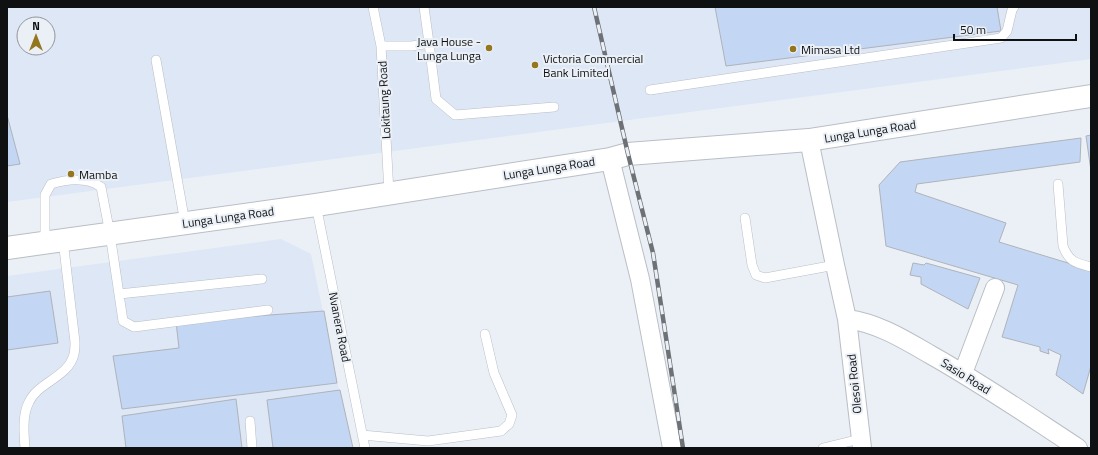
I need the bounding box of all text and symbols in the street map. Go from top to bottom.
north arrow [16,16,56,56]
scale bar [954,16,1076,42]
text: N [32,18,40,34]
text: 50 m [960,20,986,39]
place label: Java House - Lunga Lunga [417,32,481,65]
place label: Mimasa Ltd [801,40,860,59]
marker: Java House - Lunga Lunga [484,43,494,53]
marker: Mimasa Ltd [788,44,798,54]
place label: Victoria Commercial Bank Limited [543,49,643,82]
street label: Lokitaung Road [372,60,396,140]
marker: Victoria Commercial Bank Limited [530,60,540,70]
street label: Lunga Lunga Road [823,114,917,148]
street label: Lunga Lunga Road [502,151,596,185]
place label: Mamba [79,165,117,184]
marker: Mamba [66,169,76,179]
street label: Lunga Lunga Road [181,201,275,233]
street label: Nvanera Road [324,290,356,364]
street label: Olesoi Road [841,353,867,415]
street label: Sasio Road [937,353,995,399]

